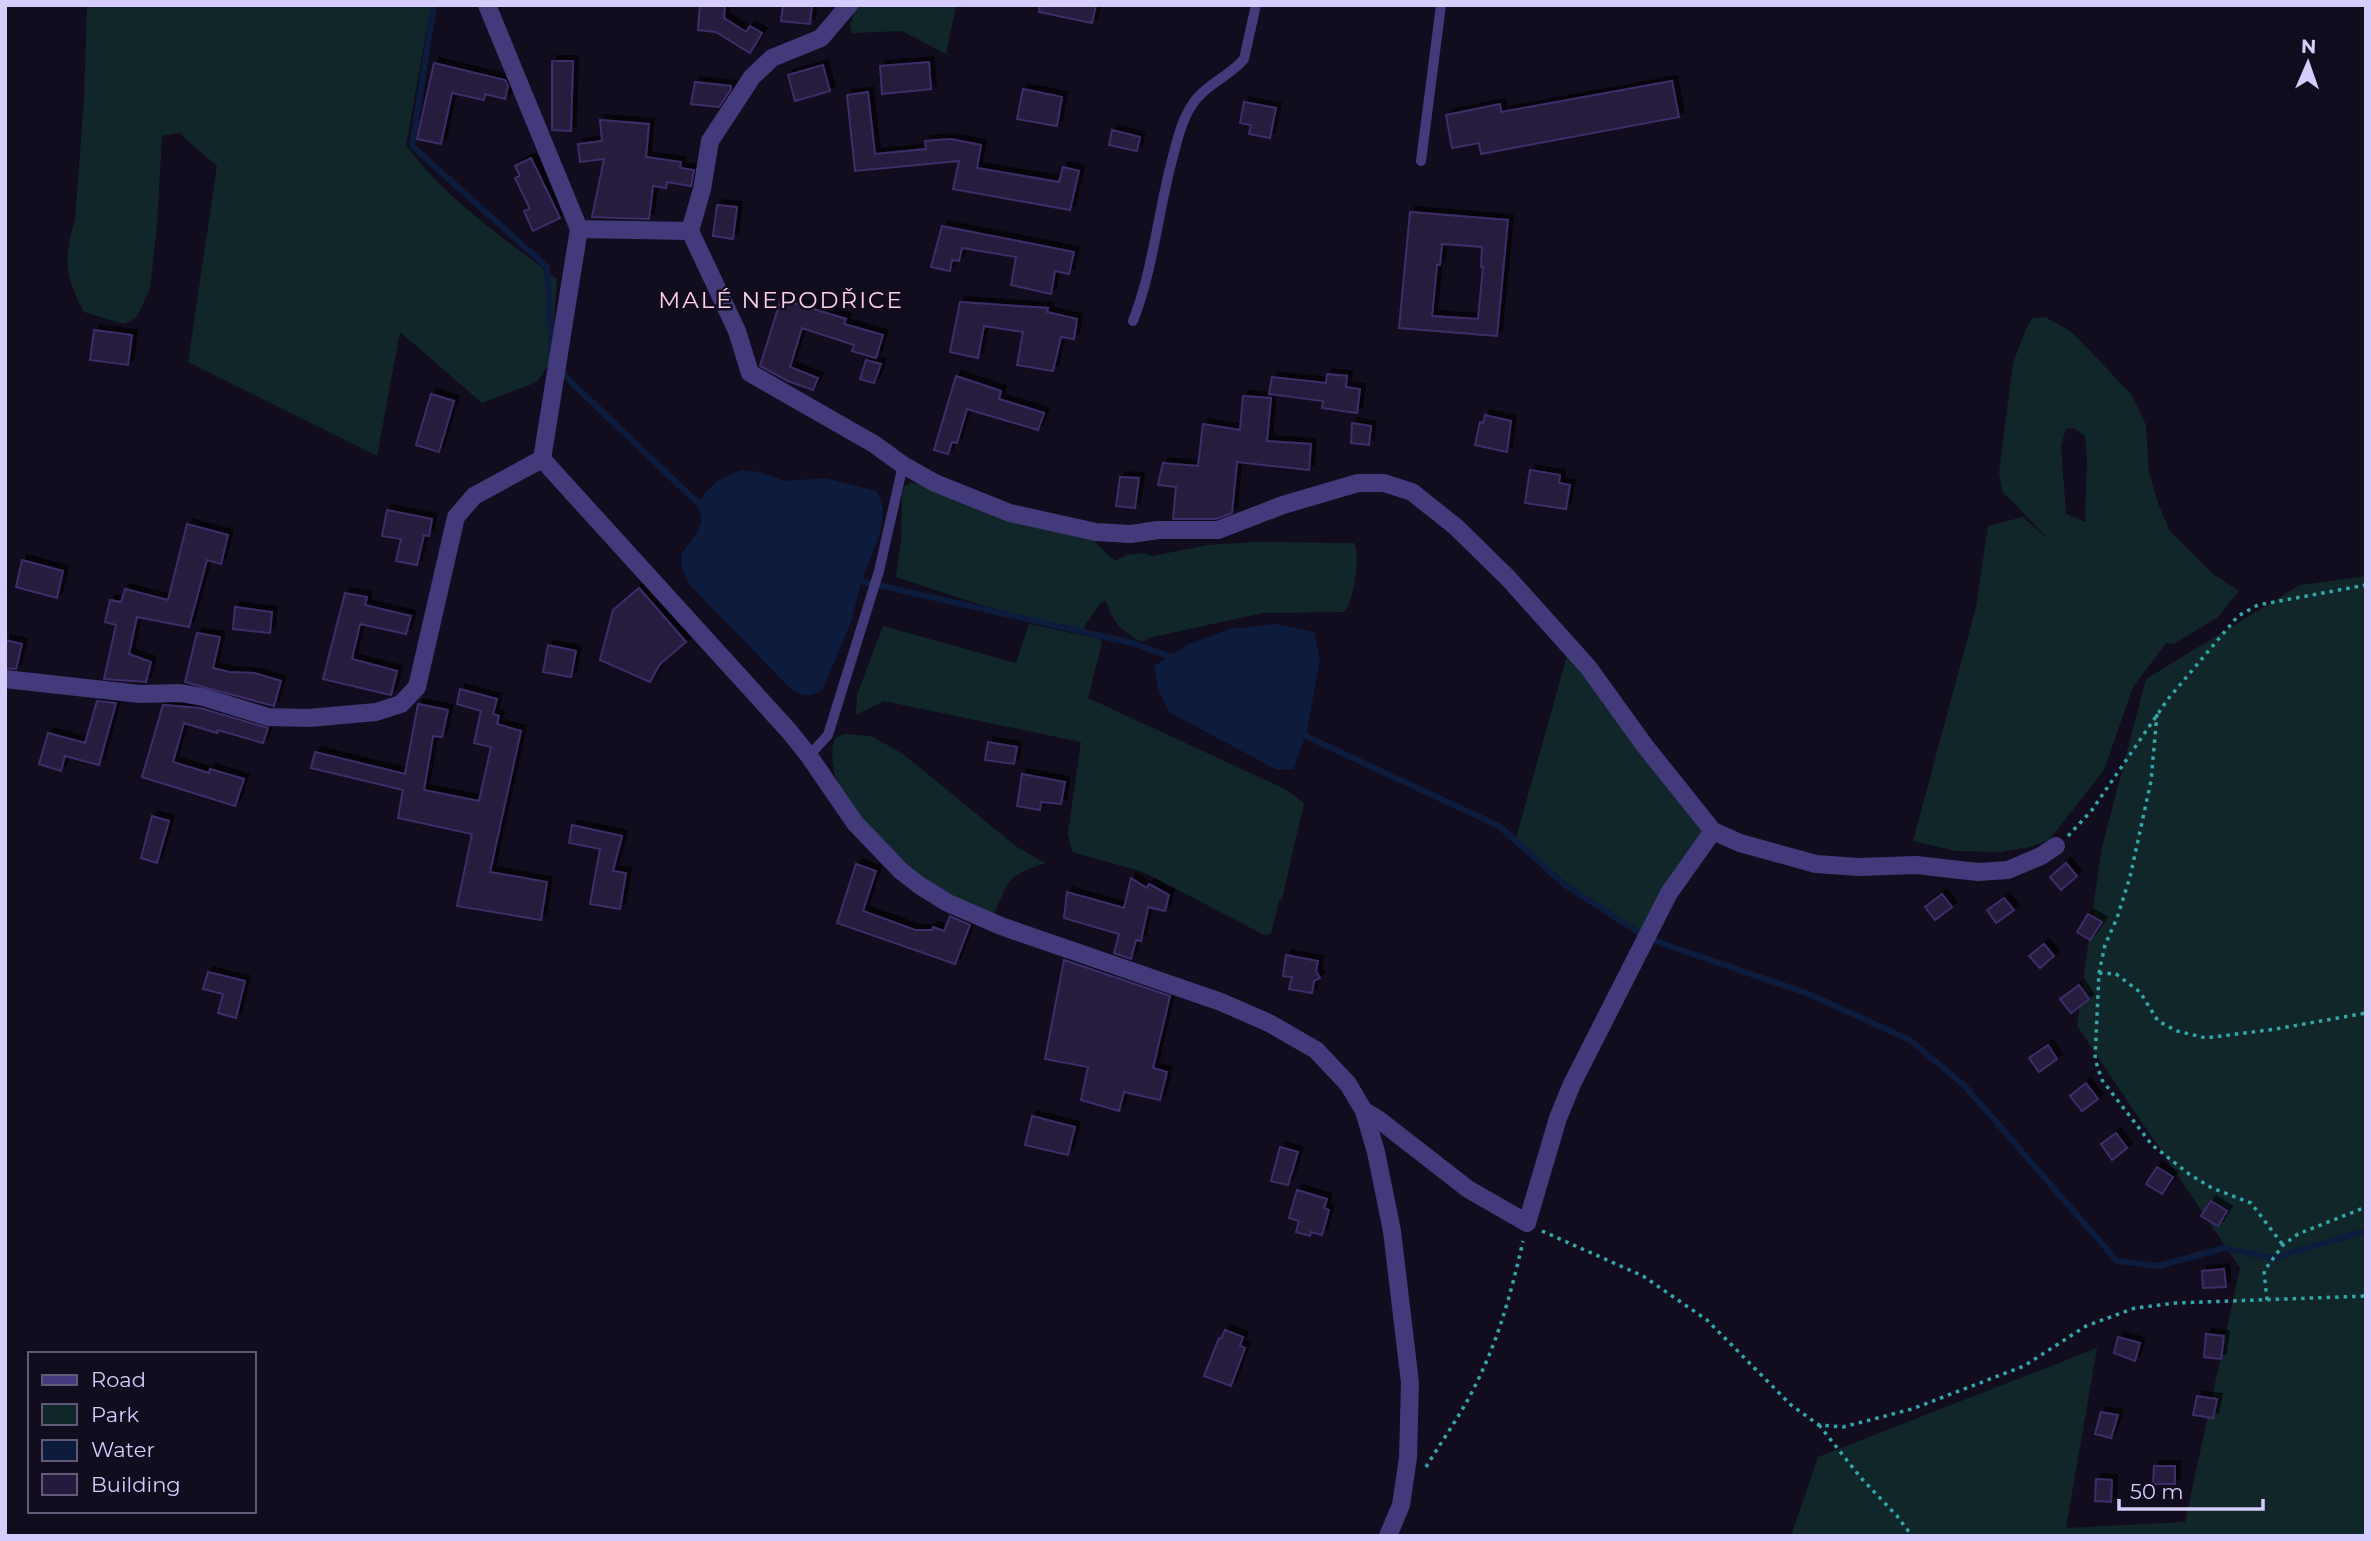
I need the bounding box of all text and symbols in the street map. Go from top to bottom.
north arrow [2273,28,2343,98]
text: N [2300,35,2317,58]
district label: MALÉ NEPODŘICE [658,286,904,314]
legend [28,1352,256,1513]
text: Road [91,1367,146,1392]
text: Park [91,1402,139,1427]
text: Water [91,1437,155,1462]
scale bar [2119,1468,2262,1512]
text: Building [91,1472,181,1497]
text: 50 m [2130,1479,2184,1504]

